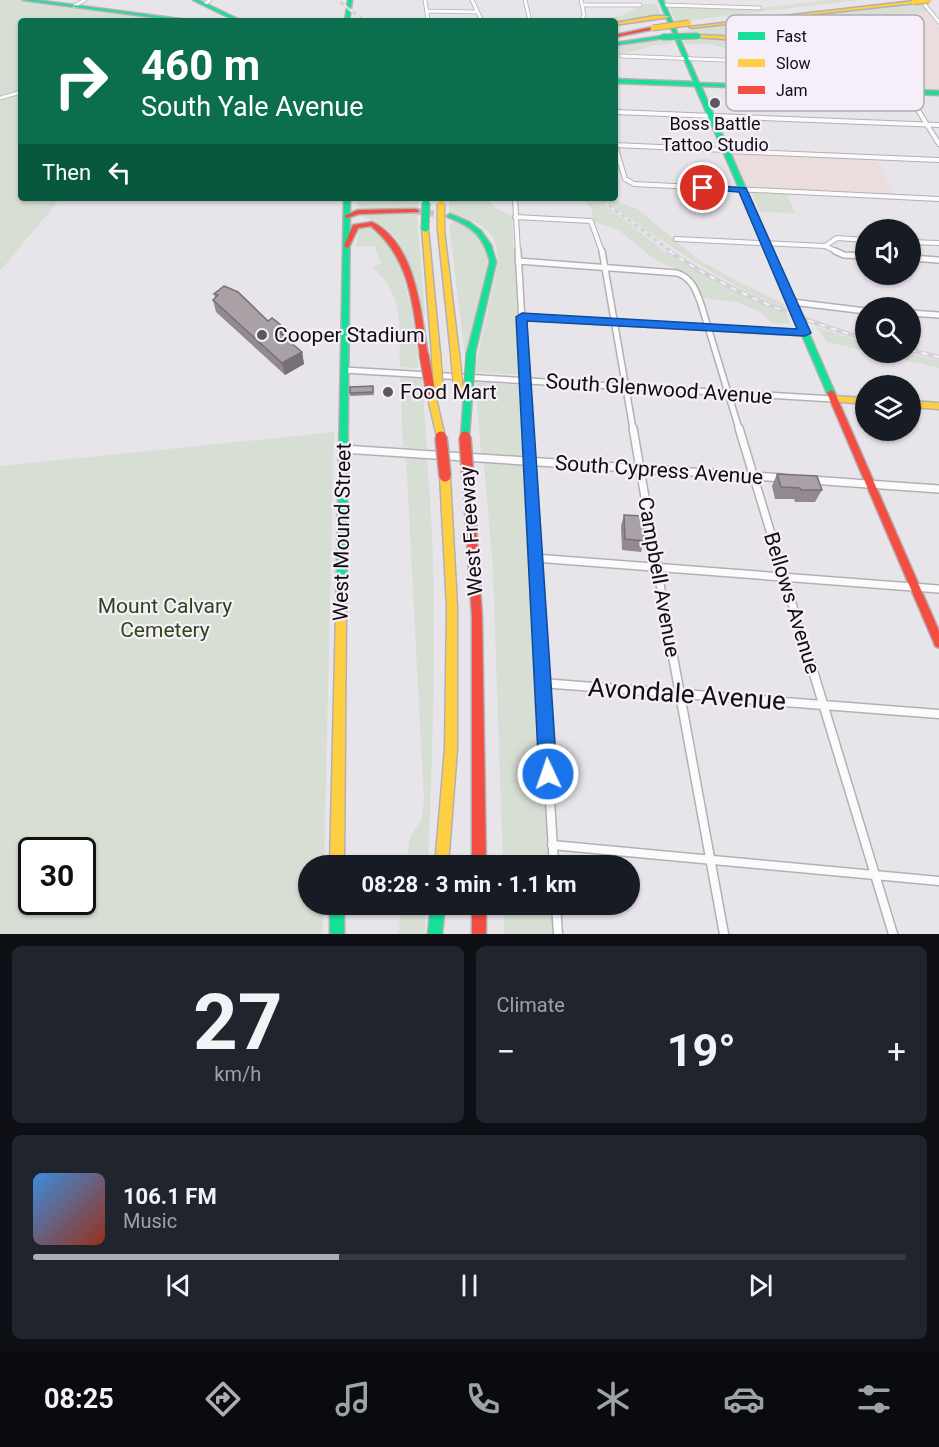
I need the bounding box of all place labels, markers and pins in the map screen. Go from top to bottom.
marker: Boss Battle Tattoo Studio [708,96,722,110]
place label: Boss Battle Tattoo Studio [661,113,769,155]
pin [677,162,728,213]
place label: Cooper Stadium [274,323,425,347]
marker: Cooper Stadium [255,328,269,342]
place label: Food Mart [400,380,497,404]
marker: Food Mart [381,385,395,399]

